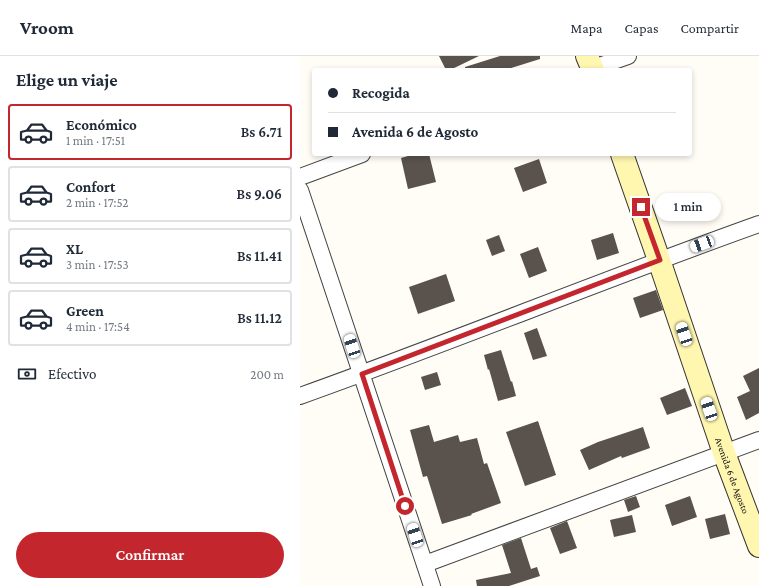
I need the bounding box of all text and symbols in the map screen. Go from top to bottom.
text: Vroom [20,17,74,38]
text: Mapa [571,20,603,36]
text: Capas [625,20,659,36]
text: Compartir [681,20,739,36]
text: Elige un viaje [16,70,118,90]
text: Recogida [352,85,410,101]
icon: car [18,114,54,150]
text: Económico [66,117,137,133]
text: Bs 6.71 [241,124,282,140]
text: Avenida 6 de Agosto [352,124,478,140]
text: 1 min · 17:51 [66,133,125,148]
icon: car [18,176,54,212]
text: Confort [66,179,115,195]
text: Bs 9.06 [237,186,282,202]
callout: 1 min [655,193,721,221]
text: 2 min · 17:52 [66,195,129,210]
route end [632,198,650,216]
text: 1 min [674,199,702,214]
car [689,234,715,254]
icon: car [18,238,54,274]
text: XL [66,241,83,257]
text: Bs 11.41 [237,248,282,264]
text: 3 min · 17:53 [66,257,129,272]
icon: car [18,300,54,336]
text: Green [66,303,104,319]
text: Bs 11.12 [237,310,282,326]
text: 4 min · 17:54 [66,319,130,334]
car [674,321,694,347]
car [343,333,361,359]
icon: cash [16,363,38,385]
text: Efectivo [48,366,96,382]
text: 200 m [250,367,284,382]
car [699,396,719,422]
street label: Avenida 6 de Agosto [713,436,751,515]
route start [396,497,414,515]
car [406,522,424,548]
button: Confirmar [16,532,284,578]

